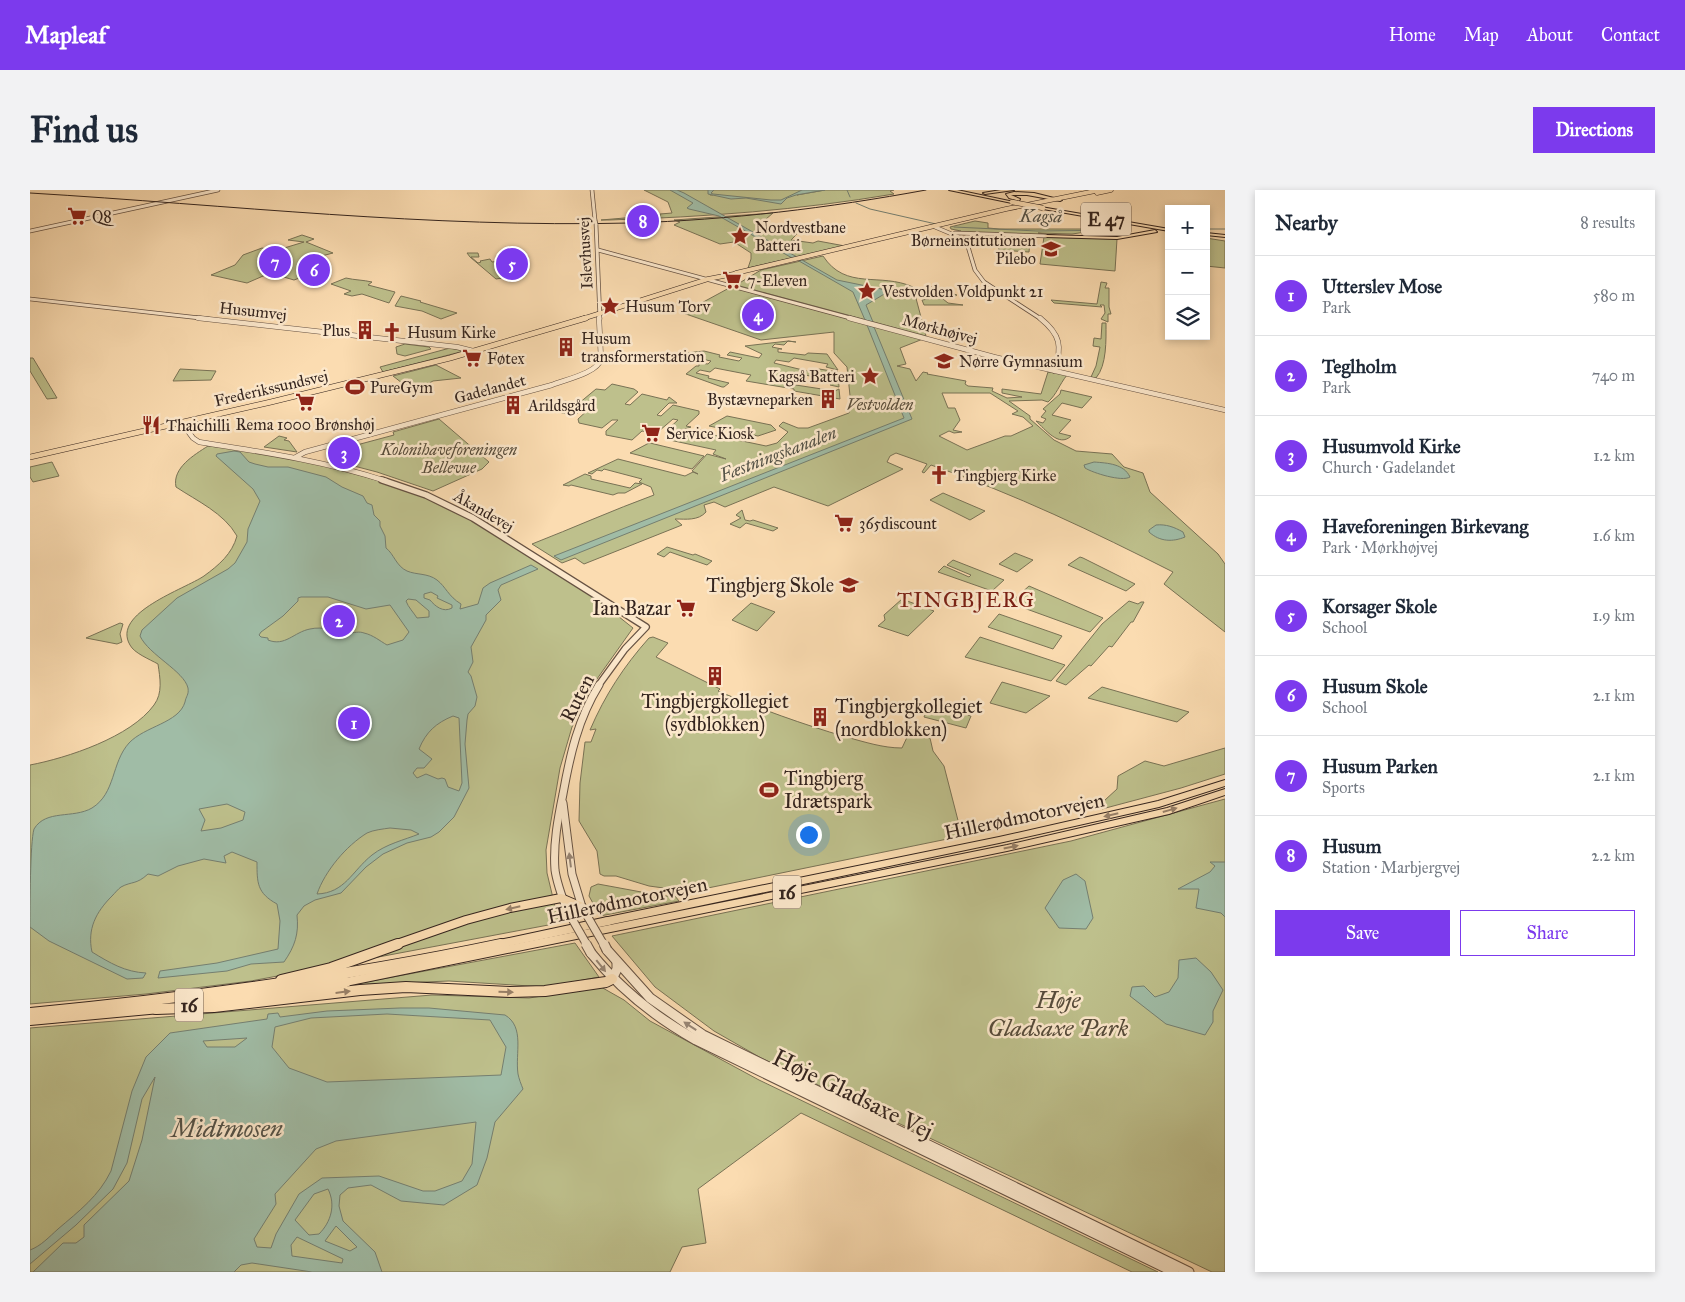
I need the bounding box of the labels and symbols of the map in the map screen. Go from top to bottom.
pin: 8 [627,202,659,240]
road number: E 47 [1081,202,1131,236]
supermarket icon: Q8 [66,205,88,227]
water label: Kagså [1019,205,1063,227]
place label: Q8 [92,207,115,226]
street label: Islevhusvej [574,216,596,290]
place label: Nordvestbane Batteri [755,218,846,255]
place icon: Nordvestbane Batteri [729,225,751,247]
place label: Børneinstitutionen Pilebo [911,231,1036,268]
school or university icon: Børneinstitutionen Pilebo [1040,238,1062,260]
pin: 7 [259,243,291,281]
pin: 5 [496,245,528,283]
pin: 6 [298,251,330,289]
supermarket icon: 7-Eleven [721,269,743,291]
place label: 7-Eleven [747,271,808,290]
place icon: Vestvolden Voldpunkt 21 [856,280,878,302]
place label: Vestvolden Voldpunkt 21 [881,282,1043,301]
place icon: Husum Torv [599,295,621,317]
pin: 4 [742,296,774,334]
place label: Husum Torv [625,297,711,316]
street label: Husumvej [218,298,288,324]
street label: Mørkhøjvej [900,310,980,348]
building icon: Plus [354,319,376,341]
place label: Plus [322,321,350,340]
church icon: Husum Kirke [381,321,403,343]
place label: Husum Kirke [407,323,496,342]
place label: Husum transformerstation [581,329,705,366]
building icon: Husum transformerstation [555,336,577,358]
supermarket icon: Føtex [461,347,483,369]
place label: Føtex [487,349,525,368]
school or university icon: Nørre Gymnasium [933,350,955,372]
place label: Nørre Gymnasium [959,352,1083,371]
place icon: Kagså Batteri [859,365,881,387]
street label: Frederikssundsvej [212,366,330,410]
place label: Kagså Batteri [768,367,856,387]
street label: Gadelandet [452,370,528,408]
sports icon: PureGym [344,376,366,398]
place label: PureGym [370,378,433,397]
building icon: Bystævneparken [817,388,839,410]
place label: Bystævneparken [707,390,813,409]
supermarket icon: Rema 1000 Brønshøj [294,391,316,413]
building icon: Arildsgård [502,394,524,416]
park label: Vestvolden [847,395,914,414]
place label: Arildsgård [527,396,596,416]
restaurant icon: Thaichilli [140,414,162,436]
place label: Rema 1000 Brønshøj [235,415,375,434]
place label: Thaichilli [166,416,231,435]
water label: Fæstningskanalen [716,421,840,487]
supermarket icon: Service Kiosk [640,422,662,444]
place label: Service Kiosk [666,424,755,443]
pin: 3 [328,434,360,472]
park label: Kolonihaveforeningen Bellevue [380,440,518,477]
church icon: Tingbjerg Kirke [928,464,950,486]
place label: Tingbjerg Kirke [954,466,1057,486]
street label: Åkandevej [450,485,518,536]
supermarket icon: 365discount [833,512,855,534]
place label: 365discount [859,514,937,533]
place label: Tingbjerg Skole [706,573,834,598]
school or university icon: Tingbjerg Skole [838,574,860,596]
district label: TINGBJERG [897,586,1035,613]
place label: Ian Bazar [592,596,671,620]
supermarket icon: Ian Bazar [675,597,697,619]
pin: 2 [323,602,355,640]
building icon: Tingbjergkollegiet (sydblokken) [704,665,726,687]
street label: Ruten [555,670,599,726]
place label: Tingbjergkollegiet (sydblokken) [641,689,789,737]
place label: Tingbjergkollegiet (nordblokken) [835,694,983,742]
pin: 1 [338,704,370,742]
building icon: Tingbjergkollegiet (nordblokken) [809,706,831,728]
place label: Tingbjerg Idrætspark [784,766,873,813]
sports icon: Tingbjerg Idrætspark [758,779,780,801]
street label: Hillerødmotorvejen [942,787,1106,845]
one-way arrow [1162,806,1177,814]
one-way arrow [1103,811,1118,819]
your location [796,822,822,848]
one-way arrow [1004,842,1020,850]
one-way arrow [566,852,574,868]
street label: Hillerødmotorvejen [545,871,709,929]
road number: 16 [773,876,801,909]
one-way arrow [506,904,521,912]
one-way arrow [595,960,606,972]
park label: Høje Gladsaxe Park [988,985,1129,1043]
road number: 16 [175,988,203,1022]
one-way arrow [336,988,352,996]
one-way arrow [498,988,514,996]
one-way arrow [683,1021,697,1031]
street label: Høje Gladsaxe Vej [768,1042,938,1146]
water label: Midtmosen [169,1113,283,1144]

